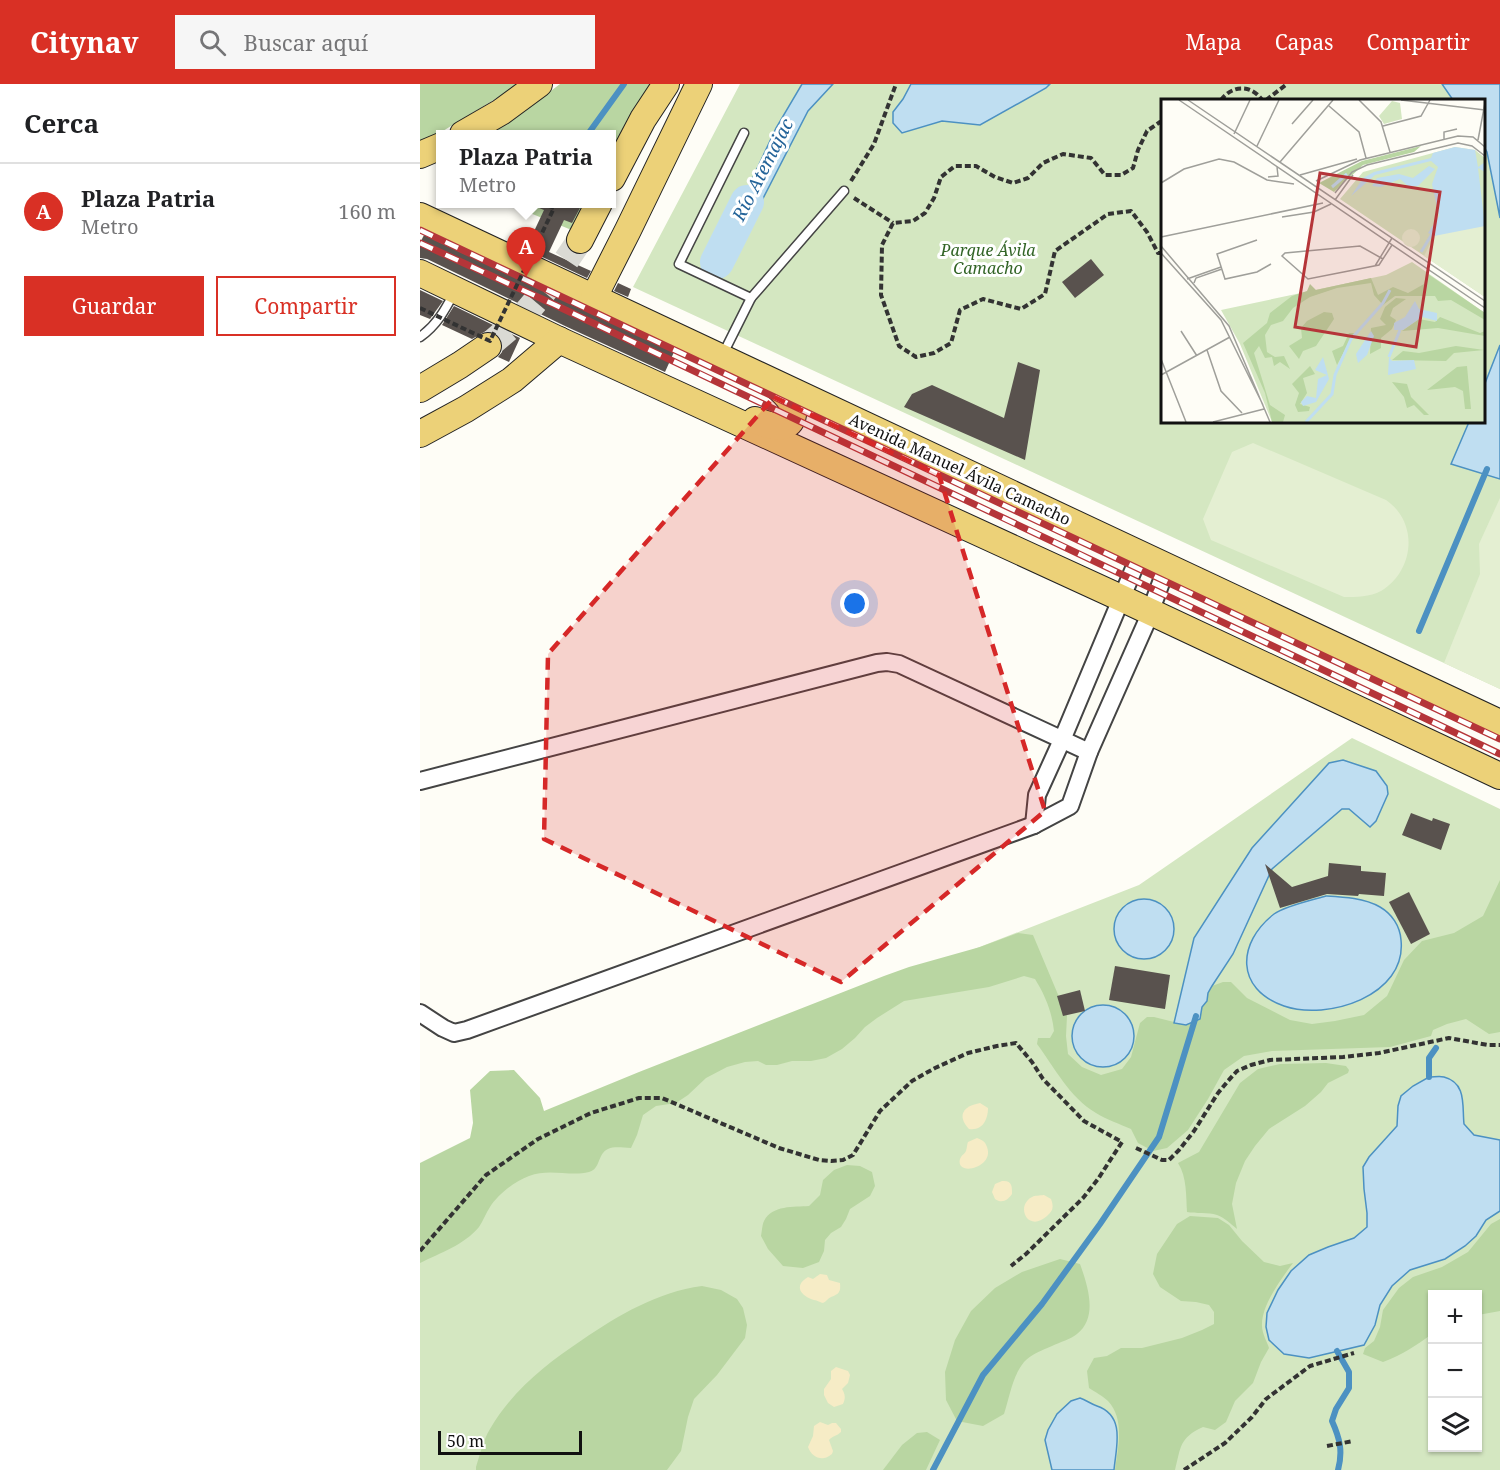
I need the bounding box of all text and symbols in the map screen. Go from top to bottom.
search box [175,15,595,69]
text: Citynav [30,23,139,61]
icon: search [196,26,229,59]
text: Buscar aquí [244,27,368,57]
text: Mapa [1185,28,1242,56]
text: Capas [1275,28,1334,56]
text: Compartir [1367,28,1470,56]
inset map [1161,99,1485,423]
text: Cerca [24,105,99,141]
water label: Río Atemajac [726,114,798,226]
popup [436,130,616,208]
text: Plaza Patria [459,141,593,171]
text: Metro [459,171,516,198]
text: Plaza Patria [81,183,215,213]
text: A [36,198,51,225]
text: 160 m [338,198,396,225]
text: Metro [81,213,138,240]
pin: A [506,228,546,277]
park label: Parque Ávila Camacho [939,239,1036,279]
button: Guardar [24,276,204,336]
button: Compartir [216,276,396,336]
street label: Avenida Manuel Ávila Camacho [846,408,1074,530]
your location [840,589,869,618]
map controls [1428,1290,1482,1452]
button: + [1428,1290,1482,1344]
button: − [1428,1344,1482,1398]
button: layers [1428,1398,1482,1452]
scale bar [438,1428,582,1456]
text: 50 m [447,1430,484,1452]

